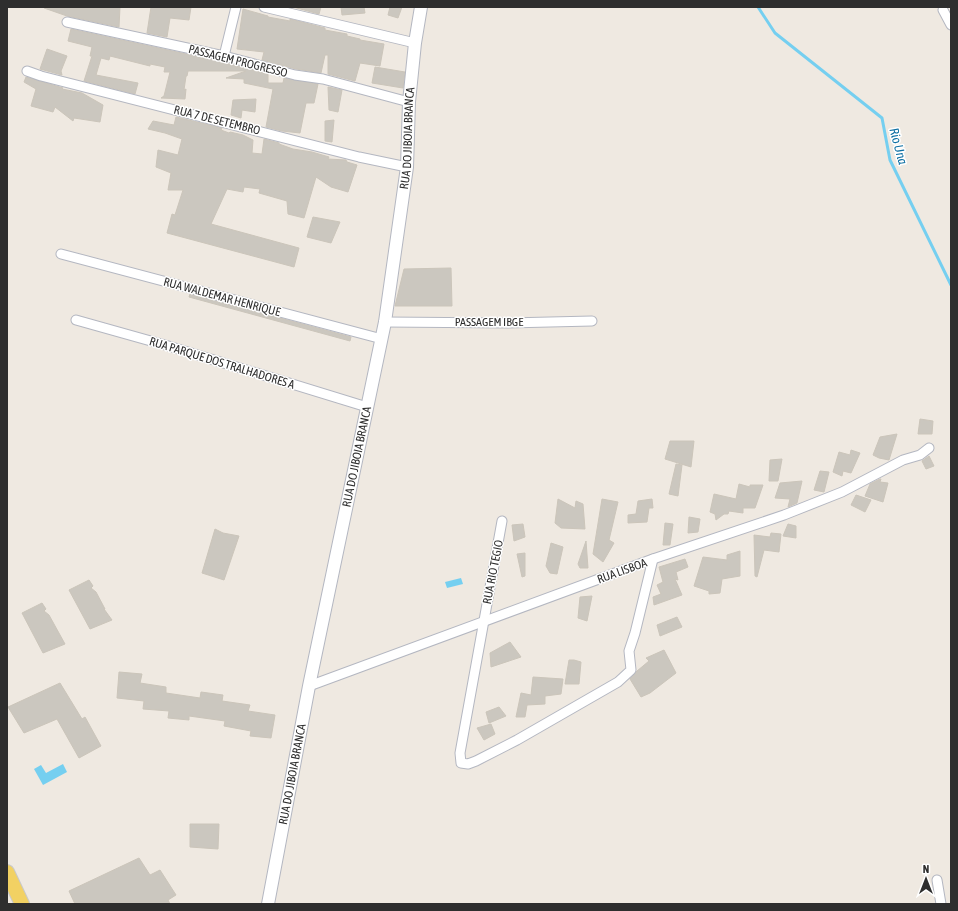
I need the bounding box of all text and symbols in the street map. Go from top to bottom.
street label: PASSAGEM PROGRESSO [187,42,289,80]
street label: RUA DO JIBOIA BRANCA [397,86,417,190]
street label: RUA 7 DE SETEMBRO [172,103,262,137]
water label: Rio Una [886,126,911,166]
street label: RUA WALDEMAR HENRIQUE [162,275,282,319]
street label: PASSAGEM IBGE [455,315,523,329]
street label: RUA PARQUE DOS TRALHADORES A [148,334,296,392]
street label: RUA DO JIBOIA BRANCA [340,405,374,508]
street label: RUA RIO TEGIO [480,539,506,605]
street label: RUA LISBOA [595,556,649,586]
street label: RUA DO JIBOIA BRANCA [276,723,309,826]
north arrow [906,859,946,899]
text: N [923,863,929,875]

